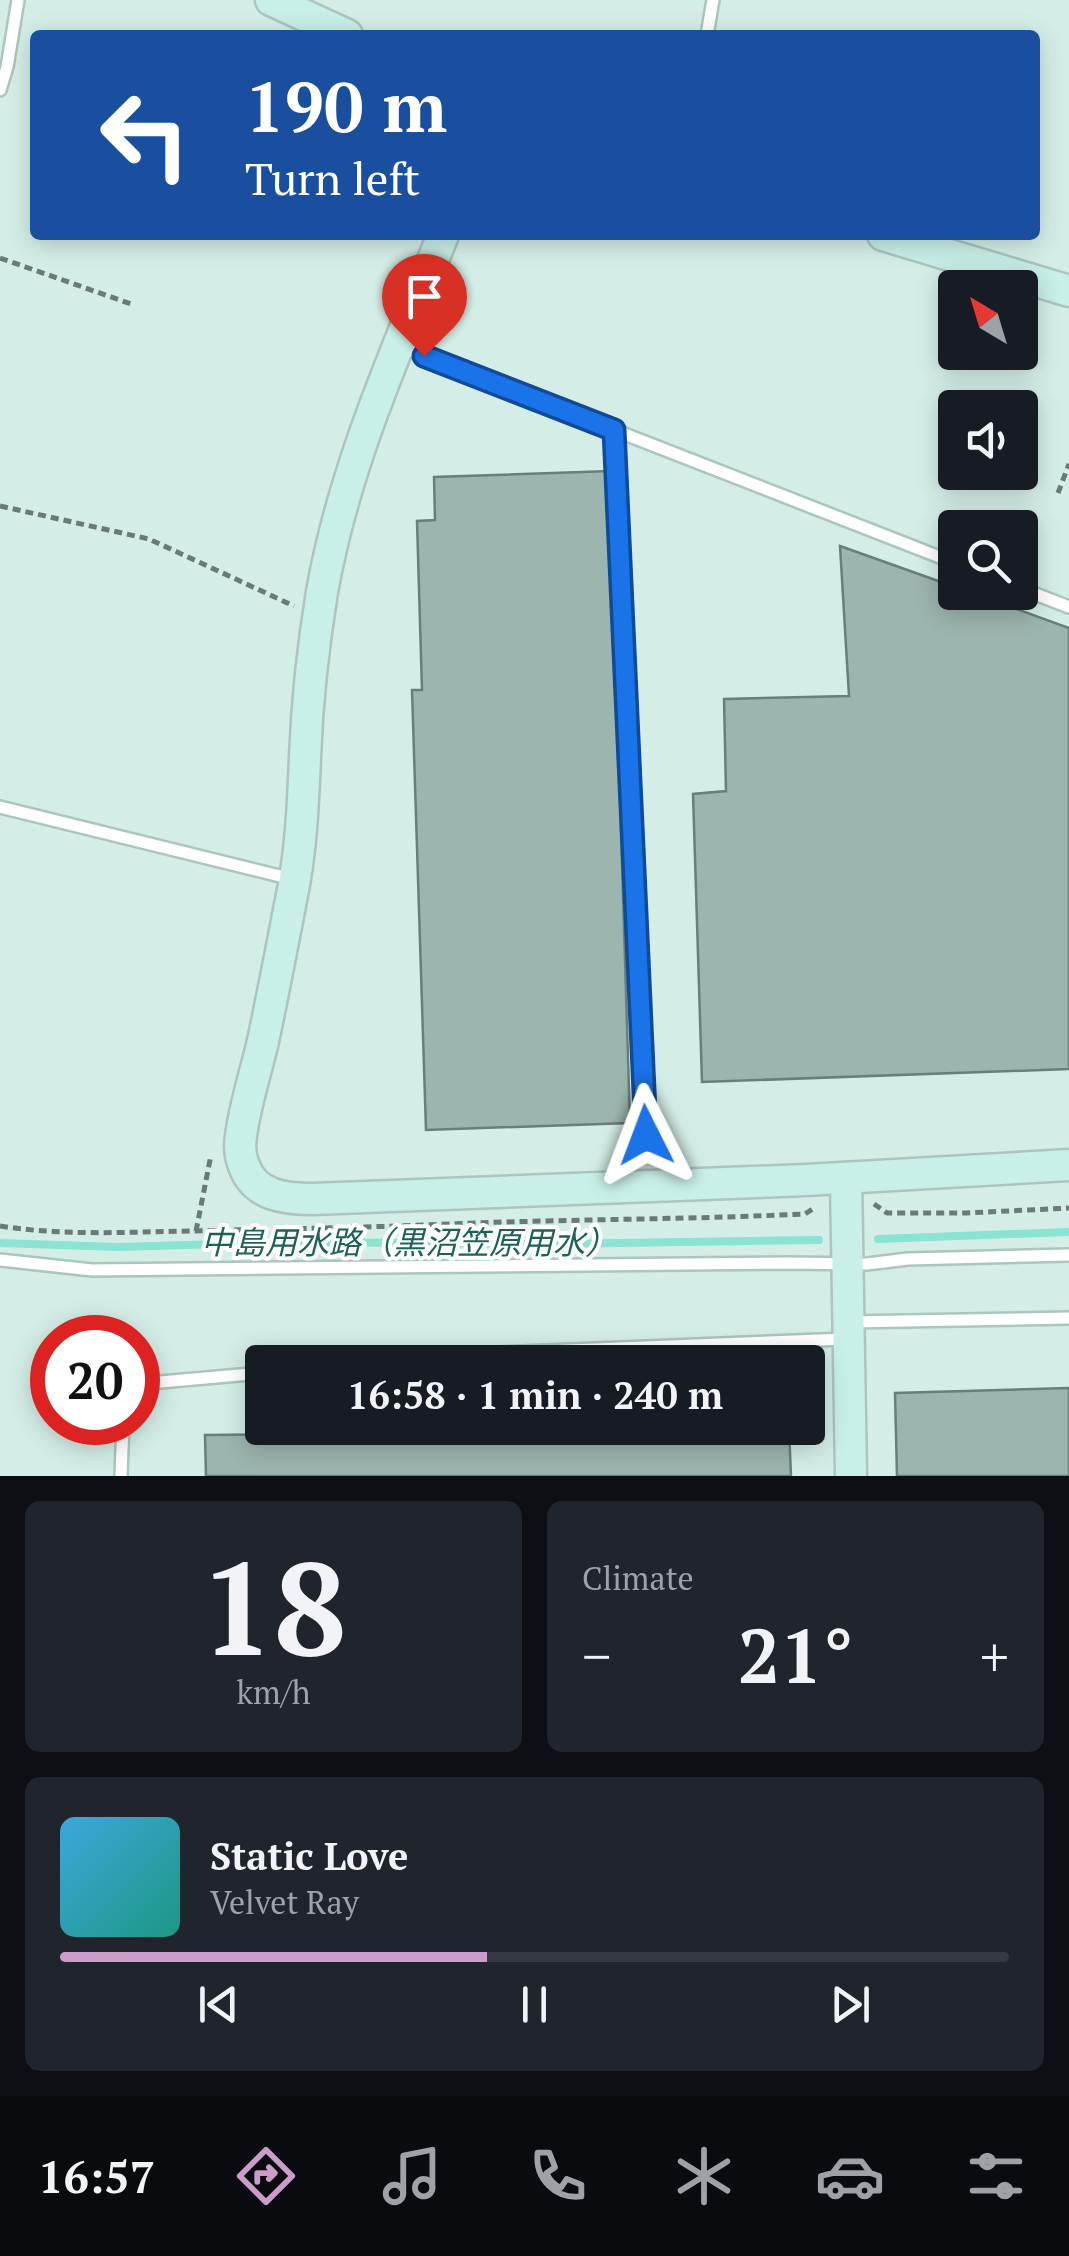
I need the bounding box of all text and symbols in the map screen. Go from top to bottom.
text: 190 m [245,59,447,152]
icon: left [80,70,210,200]
text: Turn left [245,148,420,208]
pin [382,254,467,357]
icon: arrive [397,269,452,324]
north arrow [938,270,1038,370]
map controls [938,270,1038,610]
button: sound [938,390,1038,490]
button: search [938,510,1038,610]
position arrow [594,1083,698,1187]
water label: 中島用水路（黒沼笠原用水） [201,1221,617,1263]
speed limit sign: 20 [30,1315,160,1445]
text: 16:58 · 1 min · 240 m [347,1370,723,1420]
text: 18 [200,1520,347,1692]
text: Climate [582,1557,694,1599]
text: 21° [738,1605,853,1704]
text: − [582,1619,611,1692]
text: + [980,1619,1009,1692]
text: km/h [237,1671,310,1713]
text: Static Love [210,1831,408,1881]
text: Velvet Ray [210,1881,359,1923]
icon: previous [191,1977,246,2032]
icon: pause [507,1977,562,2032]
icon: next [823,1977,878,2032]
icon: directions [231,2141,301,2211]
icon: music [377,2141,447,2211]
icon: phone [523,2141,593,2211]
icon: climate [669,2141,739,2211]
icon: car [815,2141,885,2211]
icon: filters [961,2141,1031,2211]
text: 16:57 [38,2146,155,2206]

